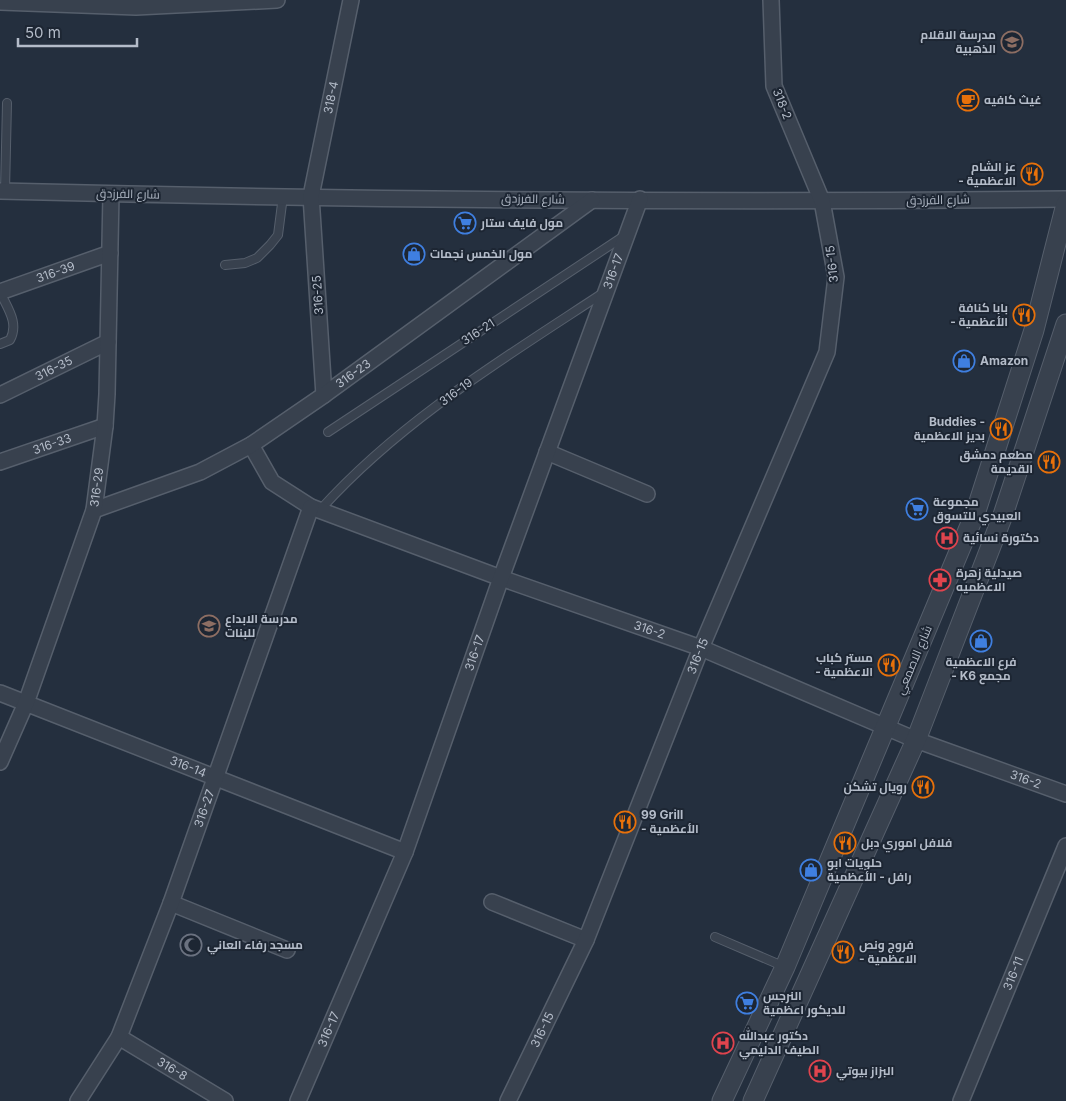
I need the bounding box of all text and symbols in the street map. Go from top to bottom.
scale bar [18,15,136,47]
text: 50 m [25,23,61,42]
place label: مدرسة الاقلام الذهبية [920,27,996,56]
school or university icon: مدرسة الاقلام الذهبية [1000,30,1024,54]
street label: 318-4 [320,79,341,115]
street label: 318-2 [770,86,795,122]
cafe icon: غيث كافيه [956,88,980,112]
place label: غيث كافيه [984,92,1041,107]
place label: عز الشام - الاعظمية [958,159,1016,188]
restaurant icon: عز الشام - الاعظمية [1020,162,1044,186]
street label: شارع الفرزدق [96,185,160,203]
street label: شارع الفرزدق [501,190,565,208]
street label: شارع الفرزدق [906,191,970,209]
supermarket icon: مول فايف ستار [453,211,477,235]
place label: مول فايف ستار [480,215,563,231]
shop icon: مول الخمس نجمات [402,242,426,266]
street label: 316-15 [822,245,841,283]
place label: مول الخمس نجمات [430,246,532,262]
street label: 316-17 [600,251,626,291]
street label: 316-39 [34,258,77,286]
street label: 316-25 [309,275,326,315]
place label: بابا كنافة - الأعظمية [950,300,1008,329]
restaurant icon: بابا كنافة - الأعظمية [1012,303,1036,327]
street label: 316-21 [458,315,497,348]
shop icon: Amazon [952,349,976,373]
street label: 316-35 [32,353,75,384]
place label: Amazon [980,353,1028,368]
street label: 316-23 [333,356,373,391]
street label: 316-19 [436,374,475,409]
place label: Buddies - بديز الاعظمية [914,414,985,444]
restaurant icon: Buddies - بديز الاعظمية [989,417,1013,441]
street label: 316-33 [31,430,73,457]
place label: مطعم دمشق القديمة [960,447,1033,476]
restaurant icon: مطعم دمشق القديمة [1037,450,1061,474]
street label: 316-29 [86,467,106,508]
place label: مجموعة العبيدي للتسوق [933,494,1021,526]
supermarket icon: مجموعة العبيدي للتسوق [905,497,929,521]
hospital icon: دكتورة نسائية [935,526,959,550]
place label: دكتورة نسائية [963,530,1039,546]
place label: صيدلية زهرة الاعظميه [956,565,1022,594]
pharmacy icon: صيدلية زهرة الاعظميه [928,568,952,592]
place label: مدرسة الابداع للبنات [225,611,298,640]
school or university icon: مدرسة الابداع للبنات [197,614,221,638]
street label: 316-2 [632,617,667,642]
street label: شارع الاصمعي [892,623,938,698]
shop icon: فرع الاعظمية - K6 مجمع [969,629,993,653]
street label: 316-17 [461,633,488,673]
street label: 316-15 [683,636,711,676]
place label: مستر كباب - الاعظمية [815,650,873,679]
restaurant icon: مستر كباب - الاعظمية [877,653,901,677]
place label: فرع الاعظمية - K6 مجمع [946,654,1017,685]
street label: 316-14 [168,752,209,780]
street label: 316-2 [1008,766,1044,792]
restaurant icon: رويال تشكن [911,775,935,799]
place label: رويال تشكن [844,779,907,795]
street label: 316-27 [190,787,218,829]
place label: 99 Grill - الأعظمية [641,807,699,836]
restaurant icon: 99 Grill - الأعظمية [613,810,637,834]
restaurant icon: فلافل اموري دبل [833,831,857,855]
place label: فلافل اموري دبل [861,835,952,853]
place label: حلويات ابو رافل - الأعظمية [827,855,912,885]
shop icon: حلويات ابو رافل - الأعظمية [799,858,823,882]
mosque icon: مسجد رفاء العاني [179,933,203,957]
place label: مسجد رفاء العاني [207,937,303,955]
place label: فروج ونص - الاعظمية [859,937,917,966]
restaurant icon: فروج ونص - الاعظمية [831,940,855,964]
street label: 316-11 [999,954,1027,992]
place label: النرجس للديكور اعظمية [763,988,846,1018]
supermarket icon: النرجس للديكور اعظمية [735,991,759,1015]
street label: 316-17 [314,1009,343,1049]
street label: 316-15 [527,1010,557,1050]
place label: دكتور عبدالله الطيف الدليمي [739,1027,820,1060]
hospital icon: دكتور عبدالله الطيف الدليمي [711,1031,735,1055]
street label: 316-8 [154,1054,190,1083]
hospital icon: البزاز بيوتي [808,1059,832,1083]
place label: البزاز بيوتي [836,1063,894,1081]

